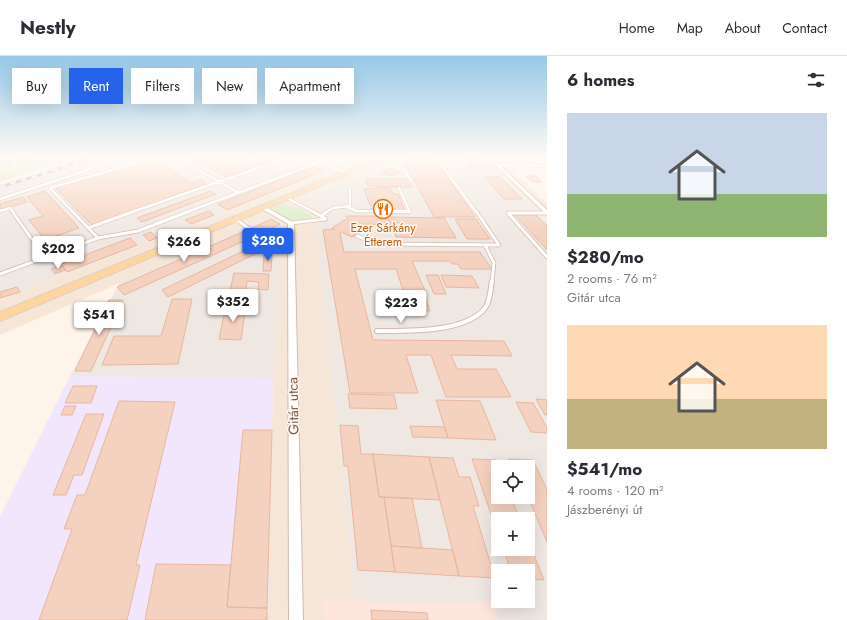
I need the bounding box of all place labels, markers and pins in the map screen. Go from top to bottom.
restaurant icon: Ezer Sárkány Étterem [372,198,394,220]
place label: Ezer Sárkány Étterem [351,219,416,251]
pin: $280 [244,228,292,262]
pin: $266 [160,229,208,263]
pin: $202 [34,236,82,270]
pin: $352 [209,289,257,323]
pin: $223 [377,290,425,324]
pin: $541 [75,302,123,336]

